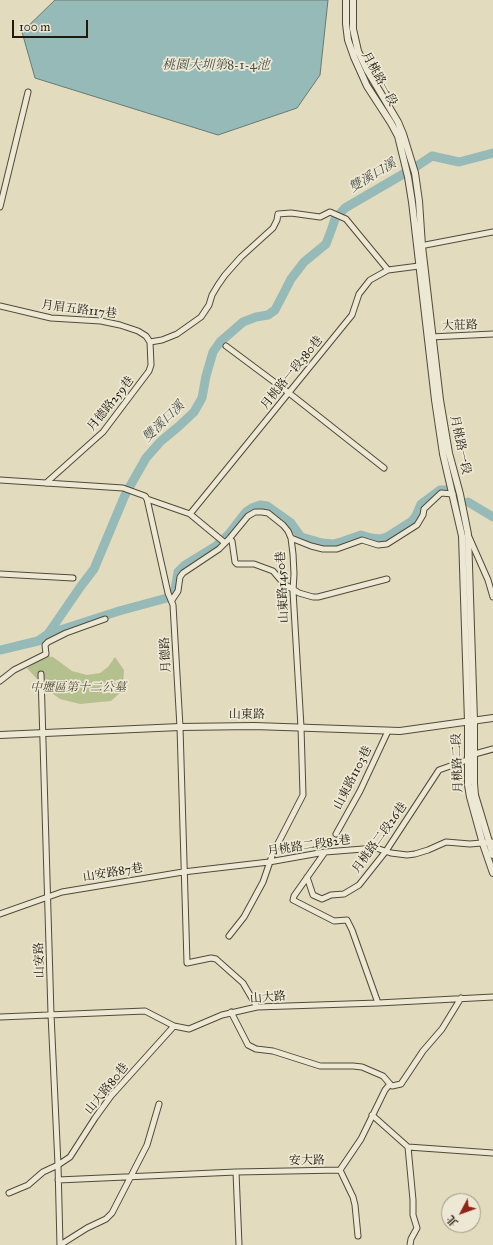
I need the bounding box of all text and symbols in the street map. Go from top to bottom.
scale bar [14,12,90,38]
text: 100 m [19,20,50,34]
street label: 月桃路一段 [358,49,400,109]
water label: 桃園大圳第8-1-4池 [162,58,270,74]
water label: 雙溪口溪 [347,156,399,196]
street label: 月眉五路117巷 [40,298,118,322]
street label: 大莊路 [442,318,478,334]
street label: 月桃路一段380巷 [258,333,326,413]
street label: 月德路259巷 [85,374,137,434]
water label: 雙溪口溪 [140,398,188,446]
street label: 月桃路一段 [447,414,473,476]
street label: 山東路1450巷 [274,551,292,623]
street label: 月德路 [158,637,174,673]
park label: 中壢區第十二公墓 [30,681,126,695]
street label: 山東路 [229,708,265,722]
street label: 月桃路二段 [450,733,466,793]
street label: 山東路1103巷 [331,744,375,812]
street label: 月桃路二段26巷 [349,800,411,876]
street label: 月桃路二段82巷 [266,833,352,859]
street label: 山安路87巷 [82,861,144,885]
street label: 山安路 [32,942,48,978]
street label: 山大路 [249,989,287,1007]
street label: 山大路80巷 [82,1061,132,1117]
street label: 安大路 [289,1153,325,1169]
north arrow [441,1193,481,1233]
text: 北 [444,1212,461,1229]

